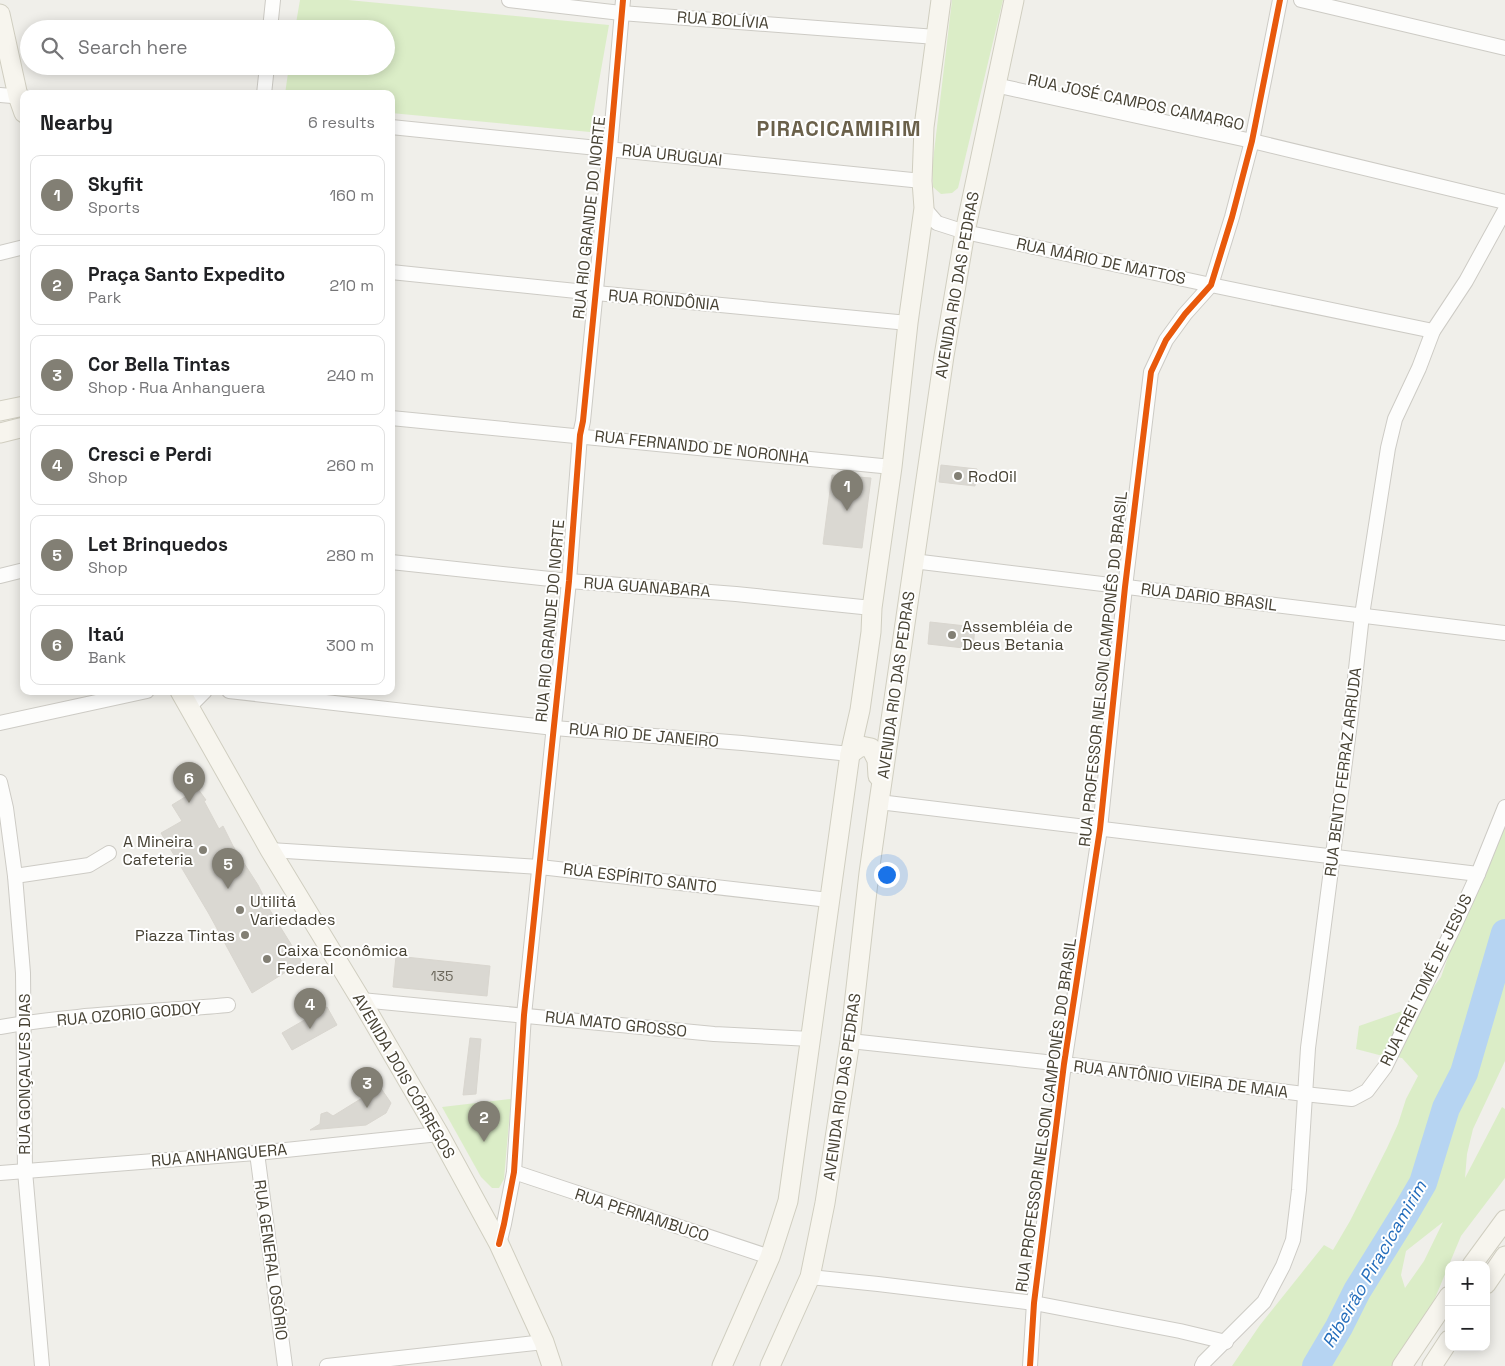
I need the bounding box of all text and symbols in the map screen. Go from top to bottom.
street label: RUA BOLÍVIA [676,6,770,34]
search box [20,20,395,75]
icon: search [38,34,66,62]
text: Search here [78,35,188,60]
street label: RUA JOSÉ CAMPOS CAMARGO [1026,69,1246,135]
text: Nearby [40,109,113,136]
text: 6 results [308,112,375,133]
district label: PIRACICAMIRIM [757,115,921,142]
street label: RUA RIO GRANDE DO NORTE [568,116,610,320]
street label: RUA URUGUAI [621,139,723,171]
text: Skyfit [88,172,143,197]
text: 1 [53,185,61,206]
text: 160 m [329,185,374,206]
street label: AVENIDA RIO DAS PEDRAS [930,190,984,380]
text: Sports [88,197,140,218]
street label: RUA MÁRIO DE MATTOS [1014,233,1188,289]
text: Praça Santo Expedito [88,262,285,287]
text: 2 [52,275,62,296]
text: 210 m [330,275,374,296]
street label: RUA RONDÔNIA [607,285,721,315]
text: Park [88,287,121,308]
text: Cor Bella Tintas [88,352,230,377]
text: 3 [52,365,62,386]
text: 240 m [327,365,374,386]
text: Shop · Rua Anhanguera [88,377,265,398]
street label: RUA FERNANDO DE NORONHA [593,425,811,469]
text: Cresci e Perdi [88,442,212,467]
text: 4 [52,455,62,476]
text: 260 m [326,455,374,476]
place label: RodOil [968,466,1017,487]
text: Shop [88,467,128,488]
pin: 1 [831,470,863,511]
marker: RodOil [952,470,964,482]
street label: RUA PROFESSOR NELSON CAMPONÊS DO BRASIL [1074,490,1132,848]
street label: RUA RIO GRANDE DO NORTE [531,519,569,723]
text: Let Brinquedos [88,532,228,557]
text: 5 [52,545,62,566]
text: 280 m [326,545,374,566]
text: Shop [88,557,128,578]
street label: RUA GUANABARA [583,572,711,602]
street label: RUA DARIO BRASIL [1140,578,1279,616]
street label: AVENIDA RIO DAS PEDRAS [872,590,920,780]
place label: Assembléia de Deus Betania [962,616,1073,655]
text: Itaú [88,622,124,647]
marker: Assembléia de Deus Betania [946,629,958,641]
text: 6 [52,635,62,656]
text: 300 m [326,635,374,656]
text: Bank [88,647,126,668]
street label: RUA BENTO FERRAZ ARRUDA [1320,666,1366,878]
street label: RUA RIO DE JANEIRO [568,718,720,752]
pin: 6 [173,762,205,803]
place label: A Mineira Cafeteria [122,831,193,870]
marker: A Mineira Cafeteria [197,844,209,856]
pin: 5 [212,848,244,889]
street label: RUA ESPÍRITO SANTO [562,858,718,898]
your location [874,862,900,888]
street label: RUA FREI TOMÉ DE JESUS [1375,890,1477,1070]
place label: Utilitá Variedades [250,891,335,930]
marker: Utilitá Variedades [234,904,246,916]
place label: Piazza Tintas [135,925,235,946]
marker: Piazza Tintas [239,929,251,941]
street label: RUA PROFESSOR NELSON CAMPONÊS DO BRASIL [1011,936,1081,1293]
place label: Caixa Econômica Federal [277,940,408,979]
marker: Caixa Econômica Federal [261,953,273,965]
house number: 135 [431,967,453,985]
pin: 4 [294,988,326,1029]
street label: AVENIDA DOIS CÓRREGOS [348,990,460,1163]
street label: AVENIDA RIO DAS PEDRAS [818,992,866,1182]
street label: RUA GONÇALVES DIAS [14,993,35,1155]
street label: RUA OZORIO GODOY [56,997,202,1031]
street label: RUA MATO GROSSO [544,1006,688,1042]
street label: RUA ANTÔNIO VIEIRA DE MAIA [1072,1055,1290,1103]
pin: 3 [351,1067,383,1108]
pin: 2 [468,1101,500,1142]
street label: RUA ANHANGUERA [150,1139,288,1171]
water label: Ribeirão Piracicamirim [1317,1176,1432,1352]
street label: RUA GENERAL OSÓRIO [249,1178,293,1342]
street label: RUA PERNAMBUCO [572,1183,712,1247]
map controls [1445,1261,1490,1351]
button: + [1445,1261,1490,1306]
button: − [1445,1306,1490,1351]

